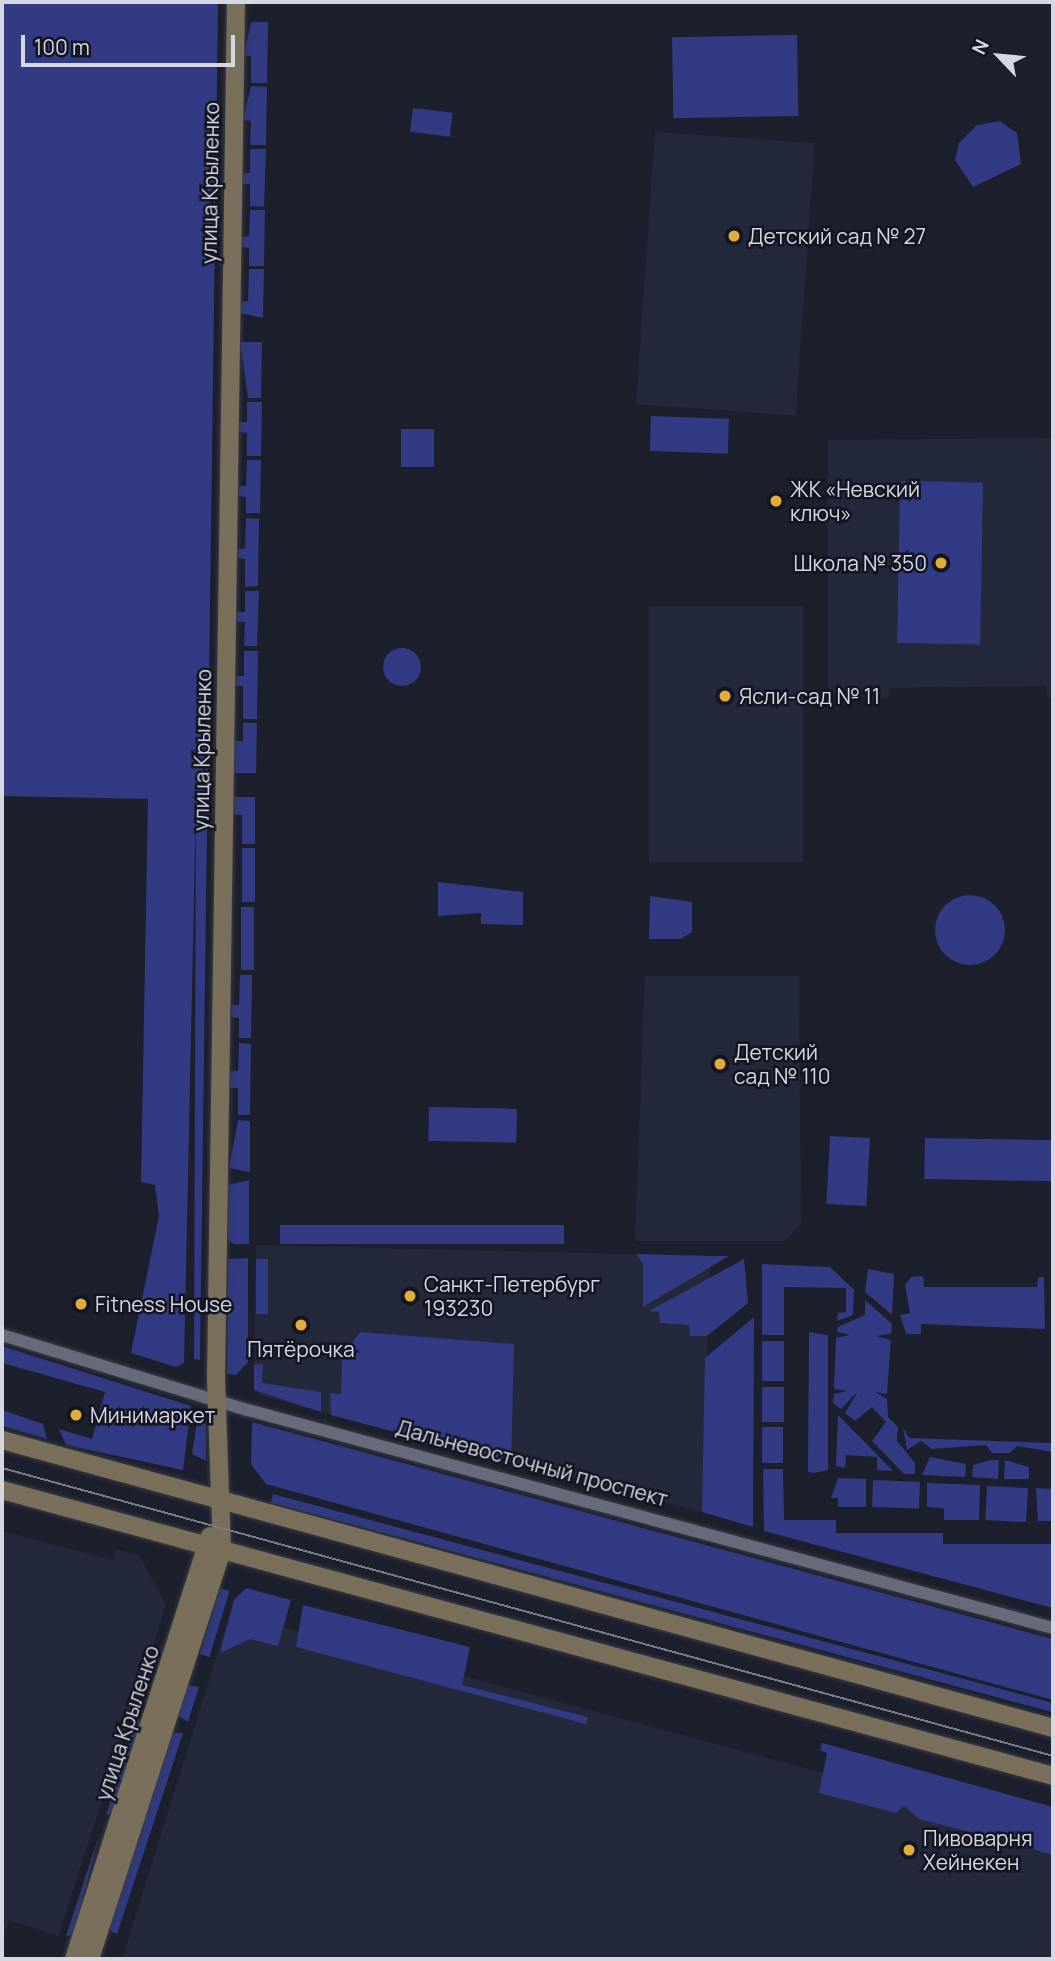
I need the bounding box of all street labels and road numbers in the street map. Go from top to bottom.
street label: улица Крыленко [196,102,224,264]
street label: улица Крыленко [188,669,216,831]
street label: Дальневосточный проспект [393,1415,671,1511]
street label: улица Крыленко [90,1642,164,1804]

